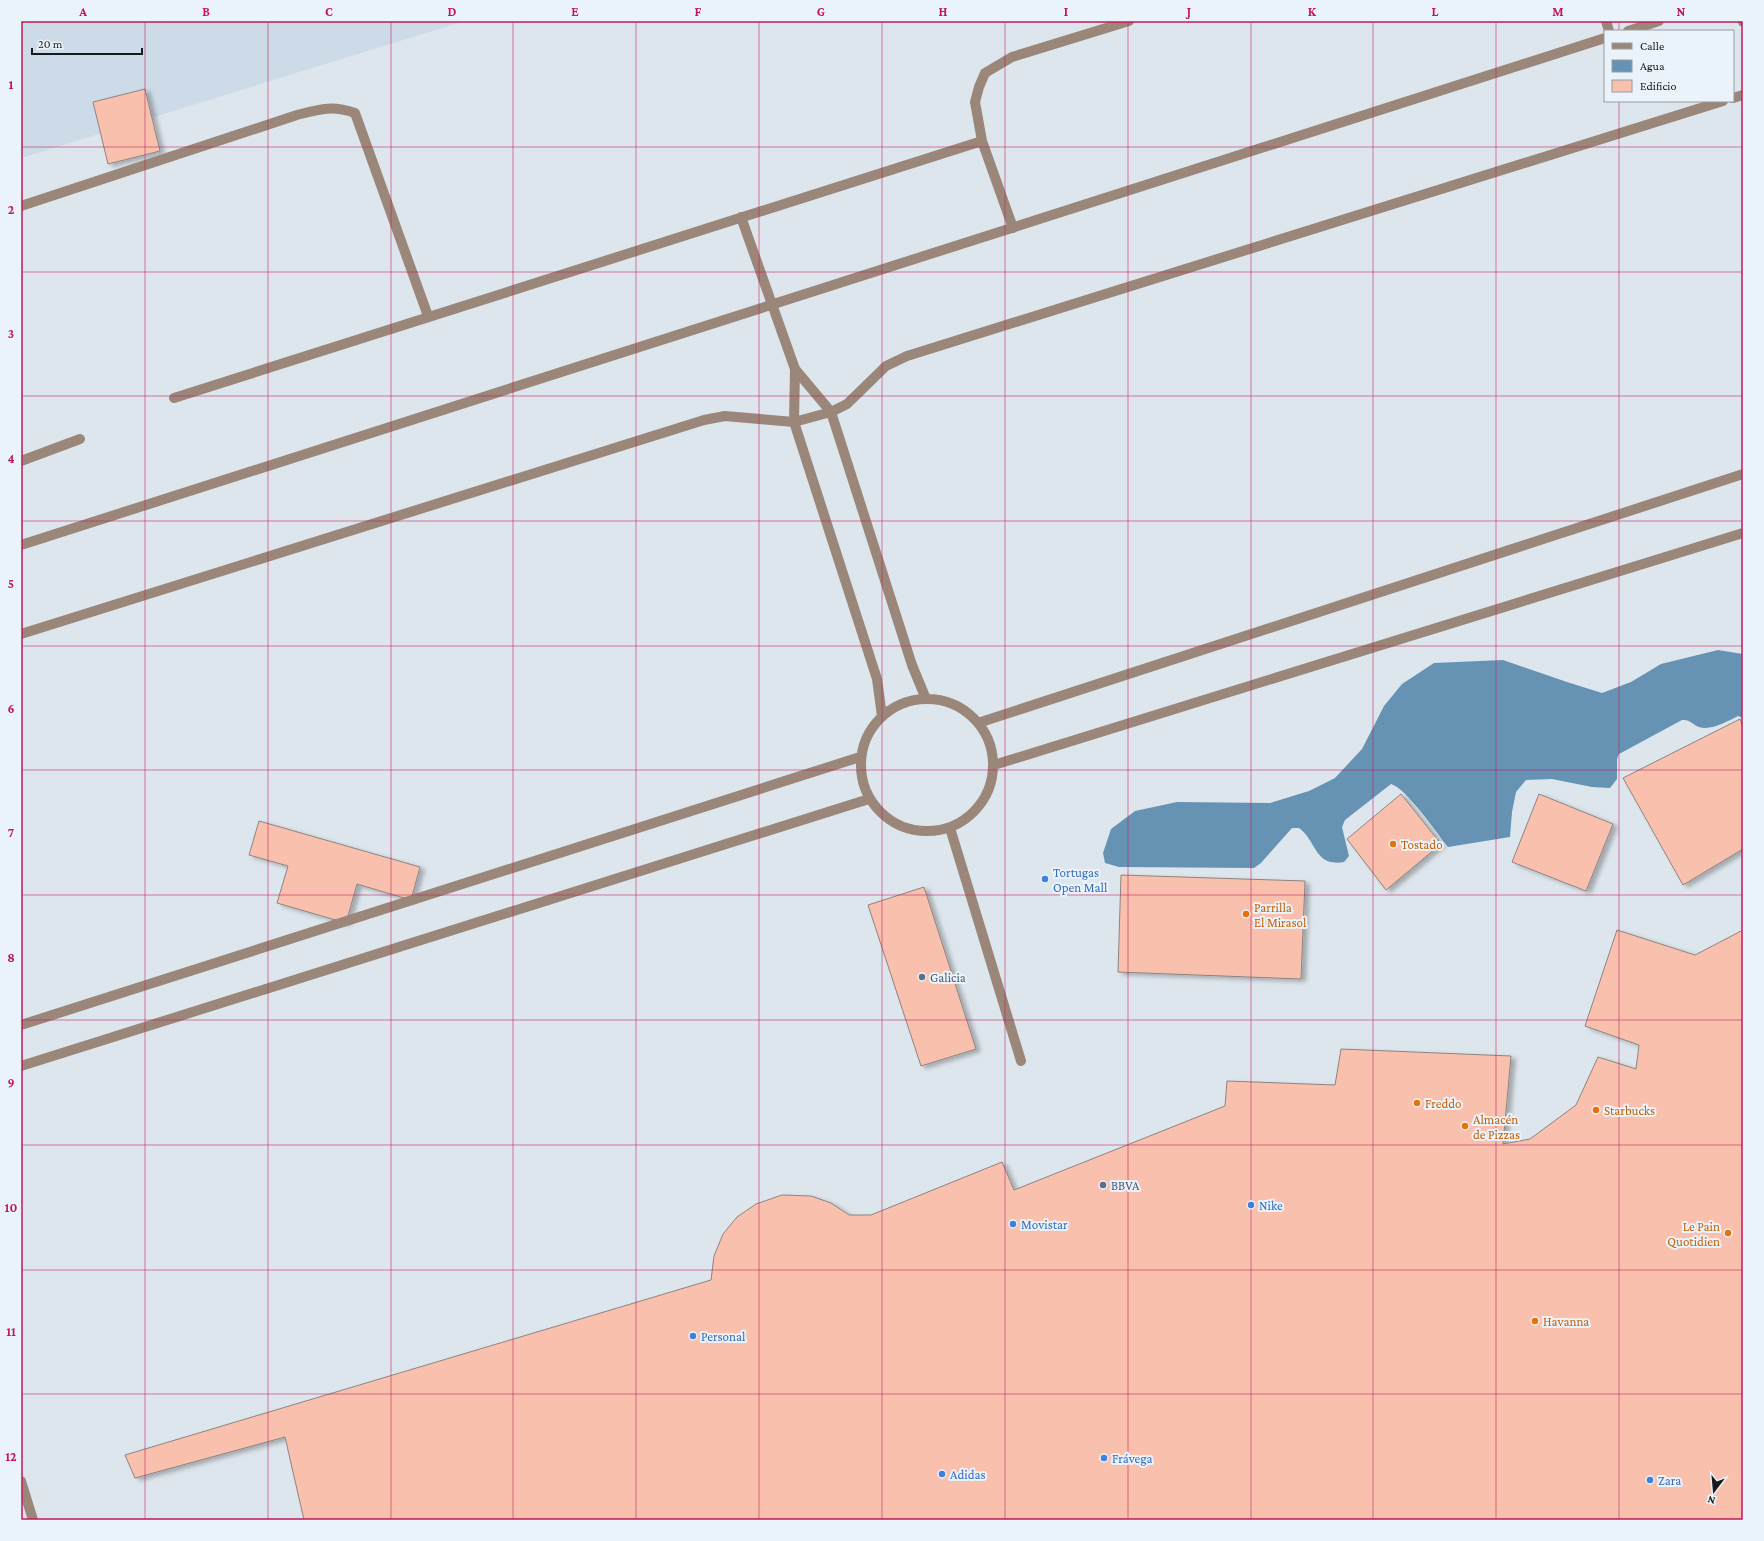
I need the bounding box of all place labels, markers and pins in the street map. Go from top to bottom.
place label: Tostado [1401,837,1443,852]
marker: Tostado [1388,839,1398,849]
place label: Tortugas Open Mall [1053,865,1108,895]
marker: Tortugas Open Mall [1040,874,1050,884]
place label: Parrilla El Mirasol [1254,900,1307,930]
marker: Parrilla El Mirasol [1241,909,1251,919]
place label: Galicia [930,970,966,985]
marker: Galicia [917,972,927,982]
place label: Freddo [1425,1096,1462,1111]
marker: Freddo [1412,1098,1422,1108]
place label: Starbucks [1604,1103,1655,1118]
marker: Starbucks [1591,1105,1601,1115]
place label: Almacén de Pizzas [1473,1112,1520,1142]
marker: Almacén de Pizzas [1460,1121,1470,1131]
place label: BBVA [1111,1178,1140,1193]
marker: BBVA [1098,1180,1108,1190]
place label: Nike [1259,1198,1283,1213]
marker: Nike [1246,1200,1256,1210]
place label: Movistar [1021,1217,1068,1232]
marker: Movistar [1008,1219,1018,1229]
place label: Le Pain Quotidien [1667,1219,1720,1249]
marker: Le Pain Quotidien [1723,1228,1733,1238]
place label: Havanna [1543,1314,1589,1329]
marker: Havanna [1530,1316,1540,1326]
place label: Personal [701,1329,746,1344]
marker: Personal [688,1331,698,1341]
place label: Frávega [1112,1451,1153,1466]
marker: Frávega [1099,1453,1109,1463]
place label: Adidas [950,1467,986,1482]
marker: Adidas [937,1469,947,1479]
place label: Zara [1658,1473,1681,1488]
marker: Zara [1645,1475,1655,1485]

